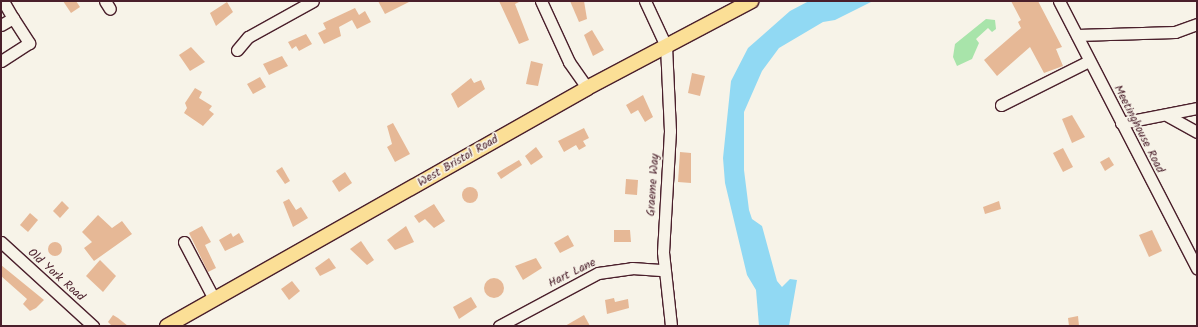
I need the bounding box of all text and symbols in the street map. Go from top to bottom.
street label: Meetinghouse Road [1111,83,1167,175]
street label: West Bristol Road [415,132,501,190]
street label: Graeme Way [644,153,662,217]
street label: Old York Road [24,246,88,304]
street label: Hart Lane [546,255,598,291]

